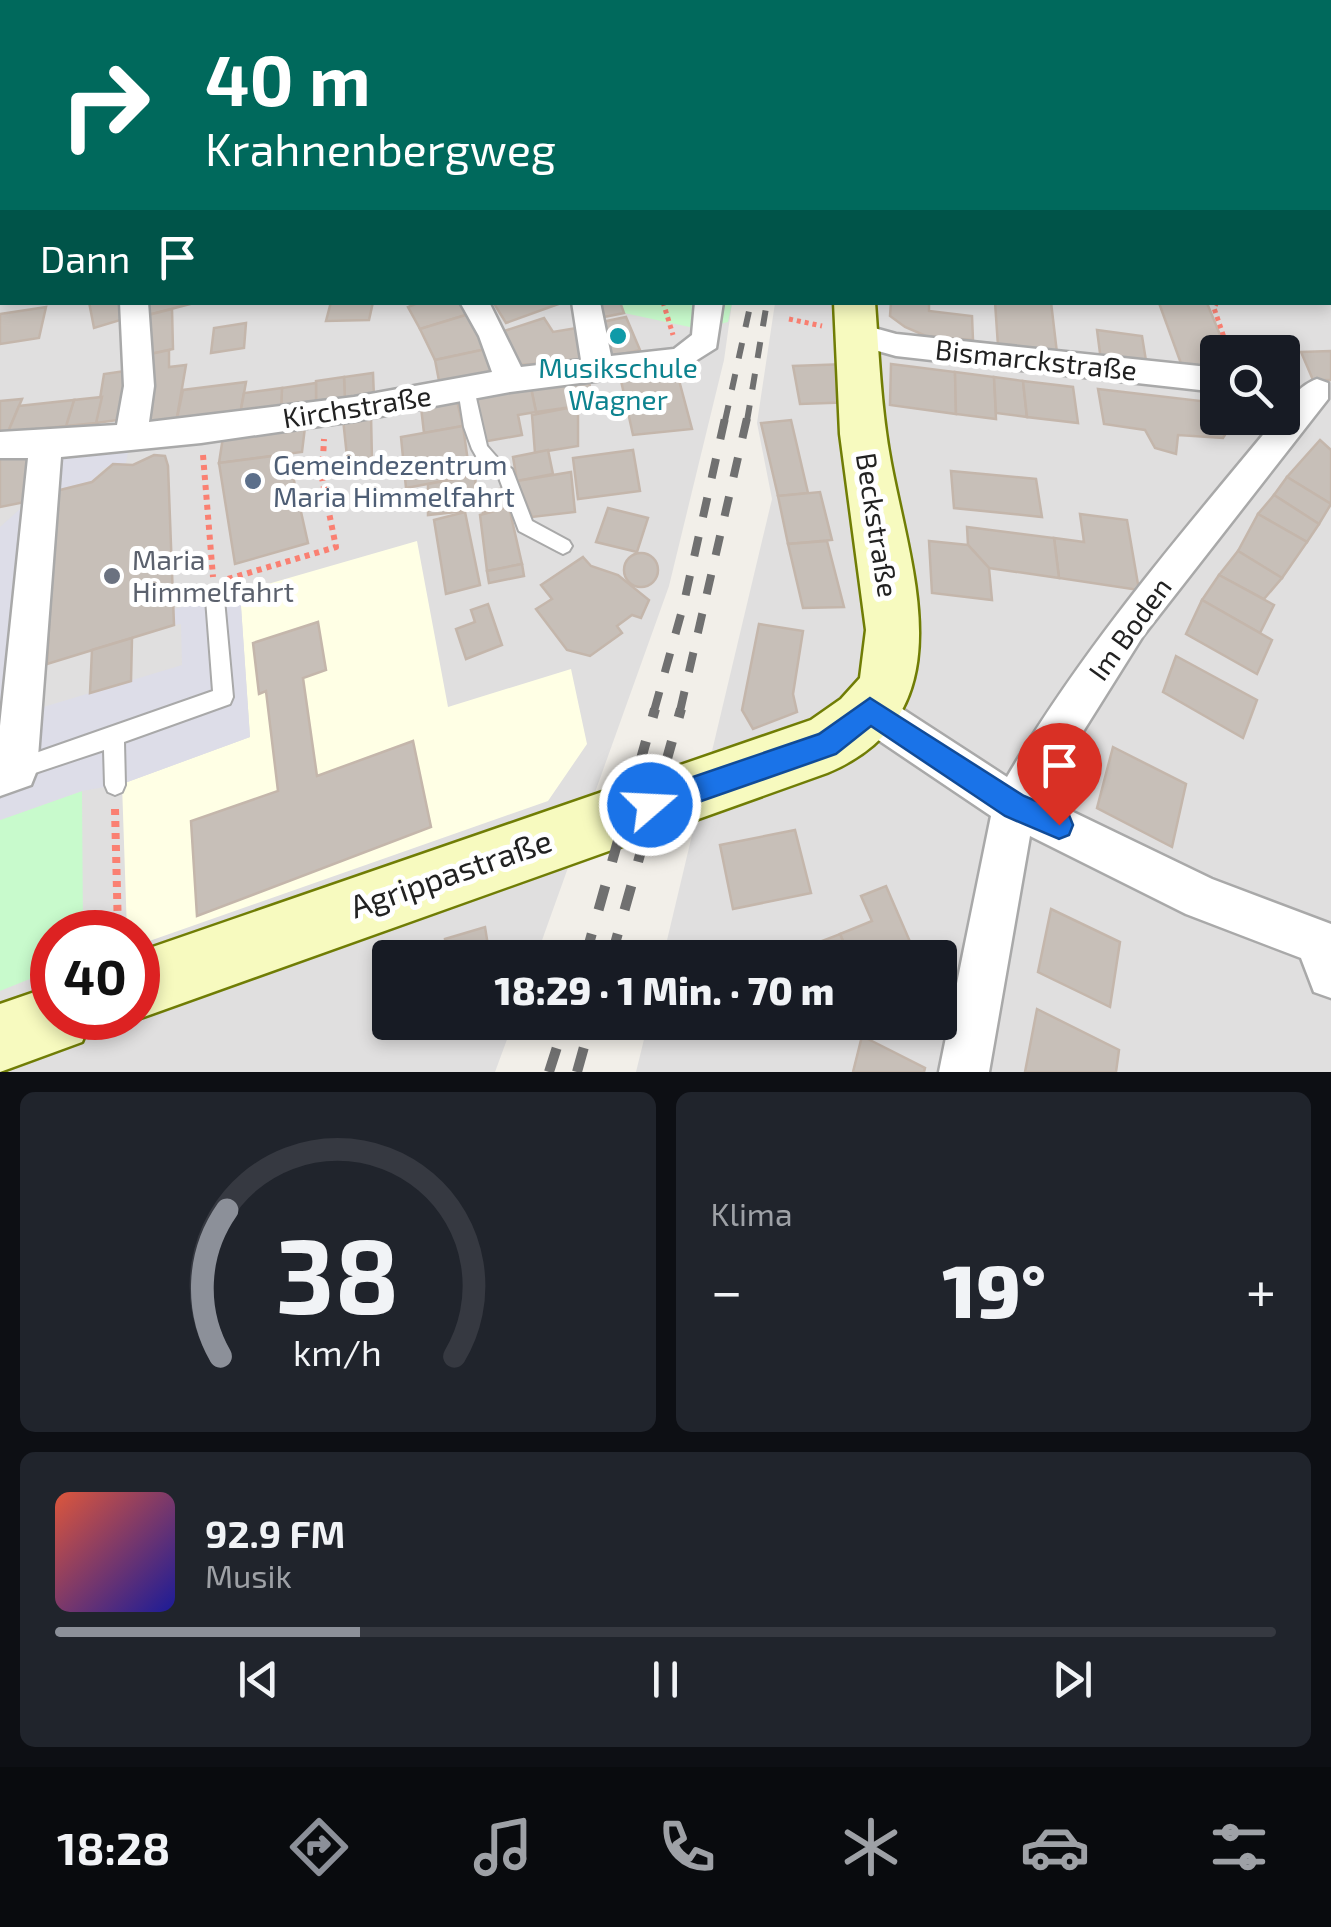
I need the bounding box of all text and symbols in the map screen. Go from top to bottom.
text: 40 m [205,36,371,120]
icon: right [40,40,170,170]
text: Krahnenbergweg [205,121,556,175]
icon: arrive [150,230,205,285]
text: Dann [40,235,130,281]
marker: Musikschule Wagner [607,325,629,347]
street label: Bismarckstraße [934,332,1139,387]
map controls [1200,335,1300,435]
button: search [1200,335,1300,435]
place label: Musikschule Wagner [538,350,698,416]
street label: Kirchstraße [280,378,433,435]
place label: Gemeindezentrum Maria Himmelfahrt [273,447,515,513]
street label: Beckstraße [850,450,906,599]
marker: Gemeindezentrum Maria Himmelfahrt [242,470,264,492]
place label: Maria Himmelfahrt [132,542,294,608]
marker: Maria Himmelfahrt [101,565,123,587]
street label: Im Boden [1081,570,1178,686]
pin [1017,723,1102,826]
icon: arrive [1032,738,1087,793]
position arrow [598,753,702,857]
street label: Agrippastraße [344,820,556,924]
speed limit sign: 40 [30,910,160,1040]
text: 18:29 · 1 Min. · 70 m [495,967,834,1013]
text: Klima [711,1194,792,1232]
text: 38 [276,1210,400,1335]
text: 19° [942,1243,1046,1333]
text: − [711,1256,743,1322]
text: + [1246,1256,1276,1322]
text: km/h [293,1330,382,1373]
text: 92.9 FM [205,1510,345,1556]
text: Musik [205,1556,292,1594]
icon: previous [231,1652,286,1707]
icon: pause [638,1652,693,1707]
icon: next [1045,1652,1100,1707]
icon: directions [284,1812,354,1882]
icon: music [468,1812,538,1882]
icon: phone [652,1812,722,1882]
icon: climate [836,1812,906,1882]
icon: car [1020,1812,1090,1882]
icon: filters [1204,1812,1274,1882]
text: 18:28 [57,1820,170,1874]

